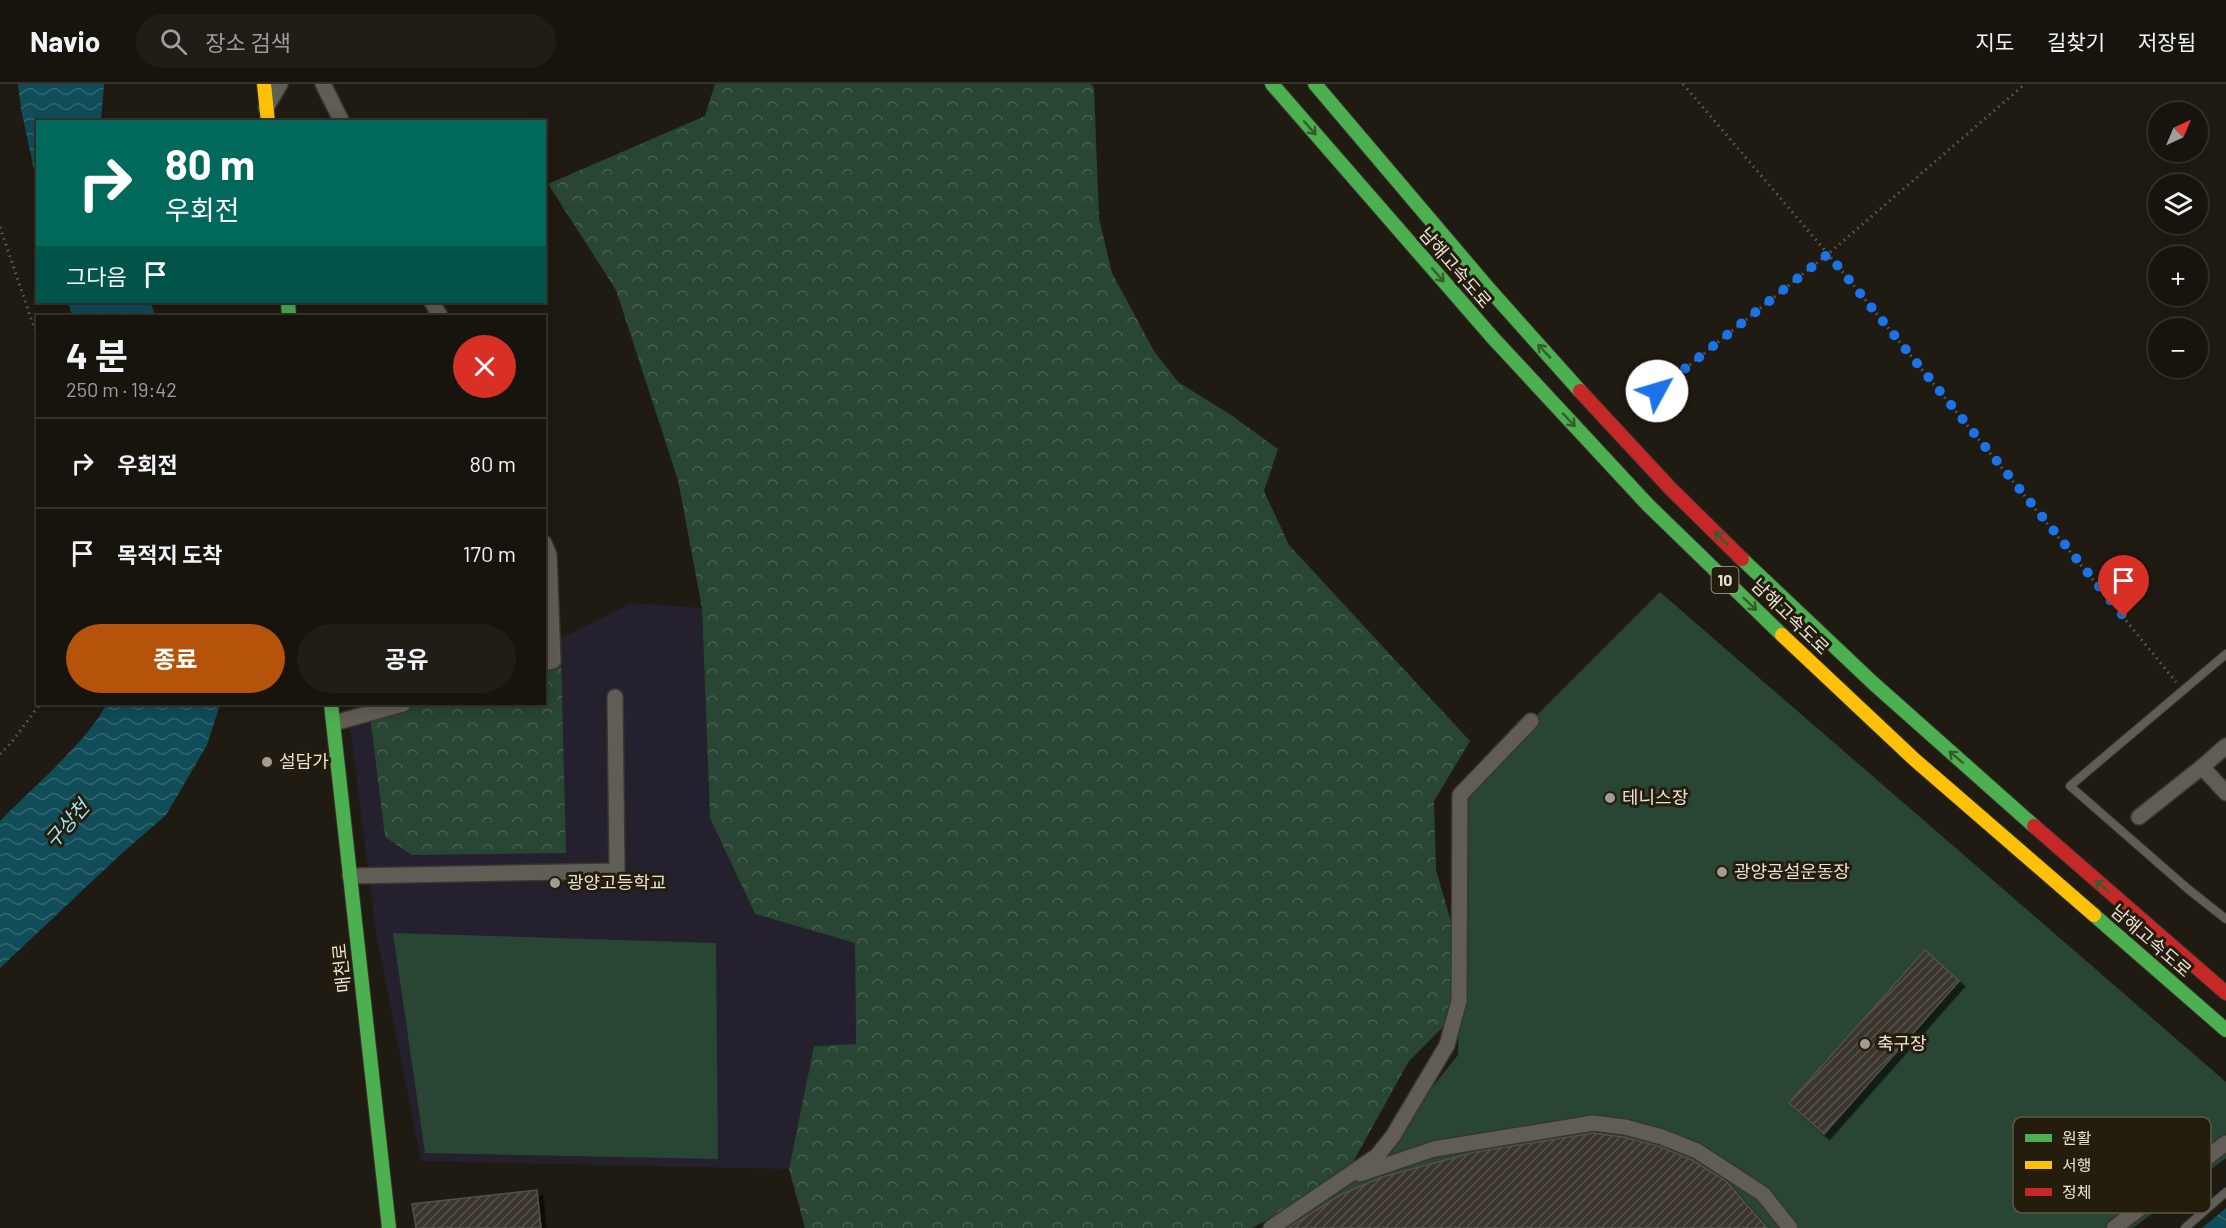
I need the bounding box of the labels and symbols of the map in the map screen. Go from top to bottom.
north arrow [2148,102,2208,162]
one-way arrow [1303,120,1317,135]
street label: 남해고속도로 [1415,223,1497,312]
one-way arrow [1431,267,1445,282]
one-way arrow [1537,343,1551,358]
position arrow [1625,359,1689,423]
one-way arrow [1562,412,1576,427]
one-way arrow [1714,531,1729,545]
pin [2098,555,2149,617]
road number: 10 [1712,567,1738,593]
street label: 남해고속도로 [1747,574,1834,659]
one-way arrow [1742,596,1757,611]
place label: 설담가 [279,750,329,772]
one-way arrow [1949,750,1964,764]
marker: 설담가 [260,755,274,769]
place label: 테니스장 [1622,786,1688,808]
marker: 테니스장 [1603,791,1617,805]
water label: 구상천 [39,793,95,852]
place label: 광양공설운동장 [1734,860,1850,882]
marker: 광양공설운동장 [1715,865,1729,879]
place label: 광양고등학교 [567,871,666,893]
marker: 광양고등학교 [548,876,562,890]
one-way arrow [2095,879,2110,893]
street label: 남해고속도로 [2107,899,2196,981]
street label: 매천로 [327,942,355,994]
place label: 축구장 [1877,1032,1927,1054]
marker: 축구장 [1858,1037,1872,1051]
legend [2013,1117,2211,1213]
text: 원활 [2062,1128,2092,1147]
text: 서행 [2062,1155,2091,1174]
text: 정체 [2062,1182,2091,1201]

